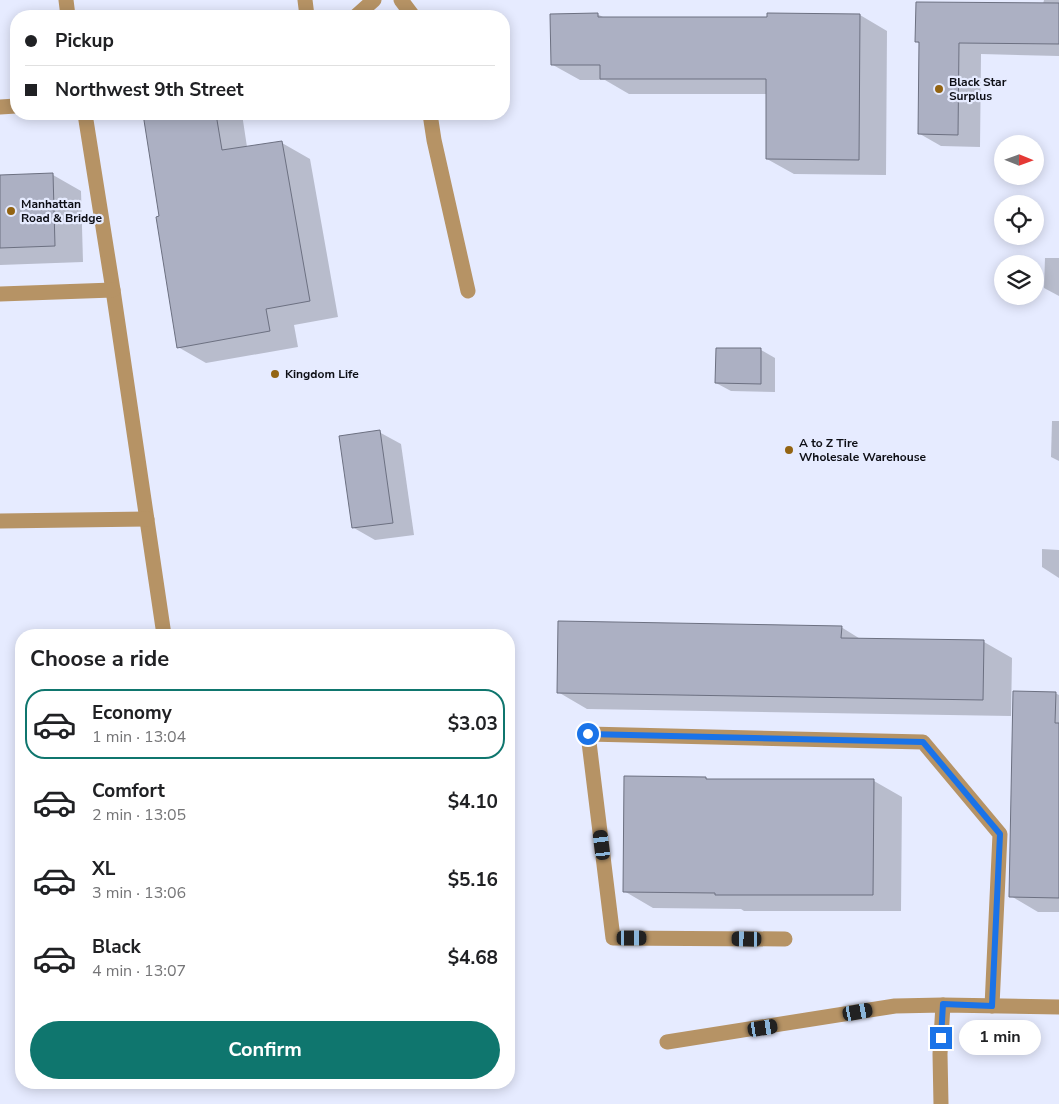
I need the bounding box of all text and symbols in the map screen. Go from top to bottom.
text: Pickup [55,28,114,54]
place label: Black Star Surplus [949,74,1007,104]
text: Northwest 9th Street [55,77,244,103]
marker: Black Star Surplus [933,83,945,95]
north arrow [994,135,1044,185]
map controls [994,135,1044,305]
button: locate [994,195,1044,245]
place label: Manhattan Road & Bridge [21,196,102,226]
marker: Manhattan Road & Bridge [5,205,17,217]
button: layers [994,255,1044,305]
place label: Kingdom Life [285,366,359,382]
marker: Kingdom Life [269,368,281,380]
place label: A to Z Tire Wholesale Warehouse [799,435,927,465]
marker: A to Z Tire Wholesale Warehouse [783,444,795,456]
text: Choose a ride [30,644,169,674]
text: Economy [92,700,172,726]
icon: car [32,702,77,747]
text: $3.03 [448,711,498,737]
route start [577,723,599,745]
text: 1 min · 13:04 [92,726,186,748]
text: Comfort [92,778,165,804]
icon: car [32,780,77,825]
text: $4.10 [448,789,498,815]
text: 2 min · 13:05 [92,804,186,826]
car [592,829,611,861]
text: XL [92,856,115,882]
icon: car [32,858,77,903]
text: $5.16 [448,867,498,893]
text: 3 min · 13:06 [92,882,186,904]
car [617,931,647,946]
car [731,931,762,947]
text: Black [92,934,141,960]
icon: car [32,936,77,981]
text: $4.68 [448,945,498,971]
text: 4 min · 13:07 [92,960,186,982]
car [841,1002,874,1022]
car [747,1018,778,1038]
callout: 1 min [958,1020,1041,1056]
button: Confirm [30,1021,500,1079]
text: 1 min [979,1026,1021,1048]
route end [930,1027,952,1049]

